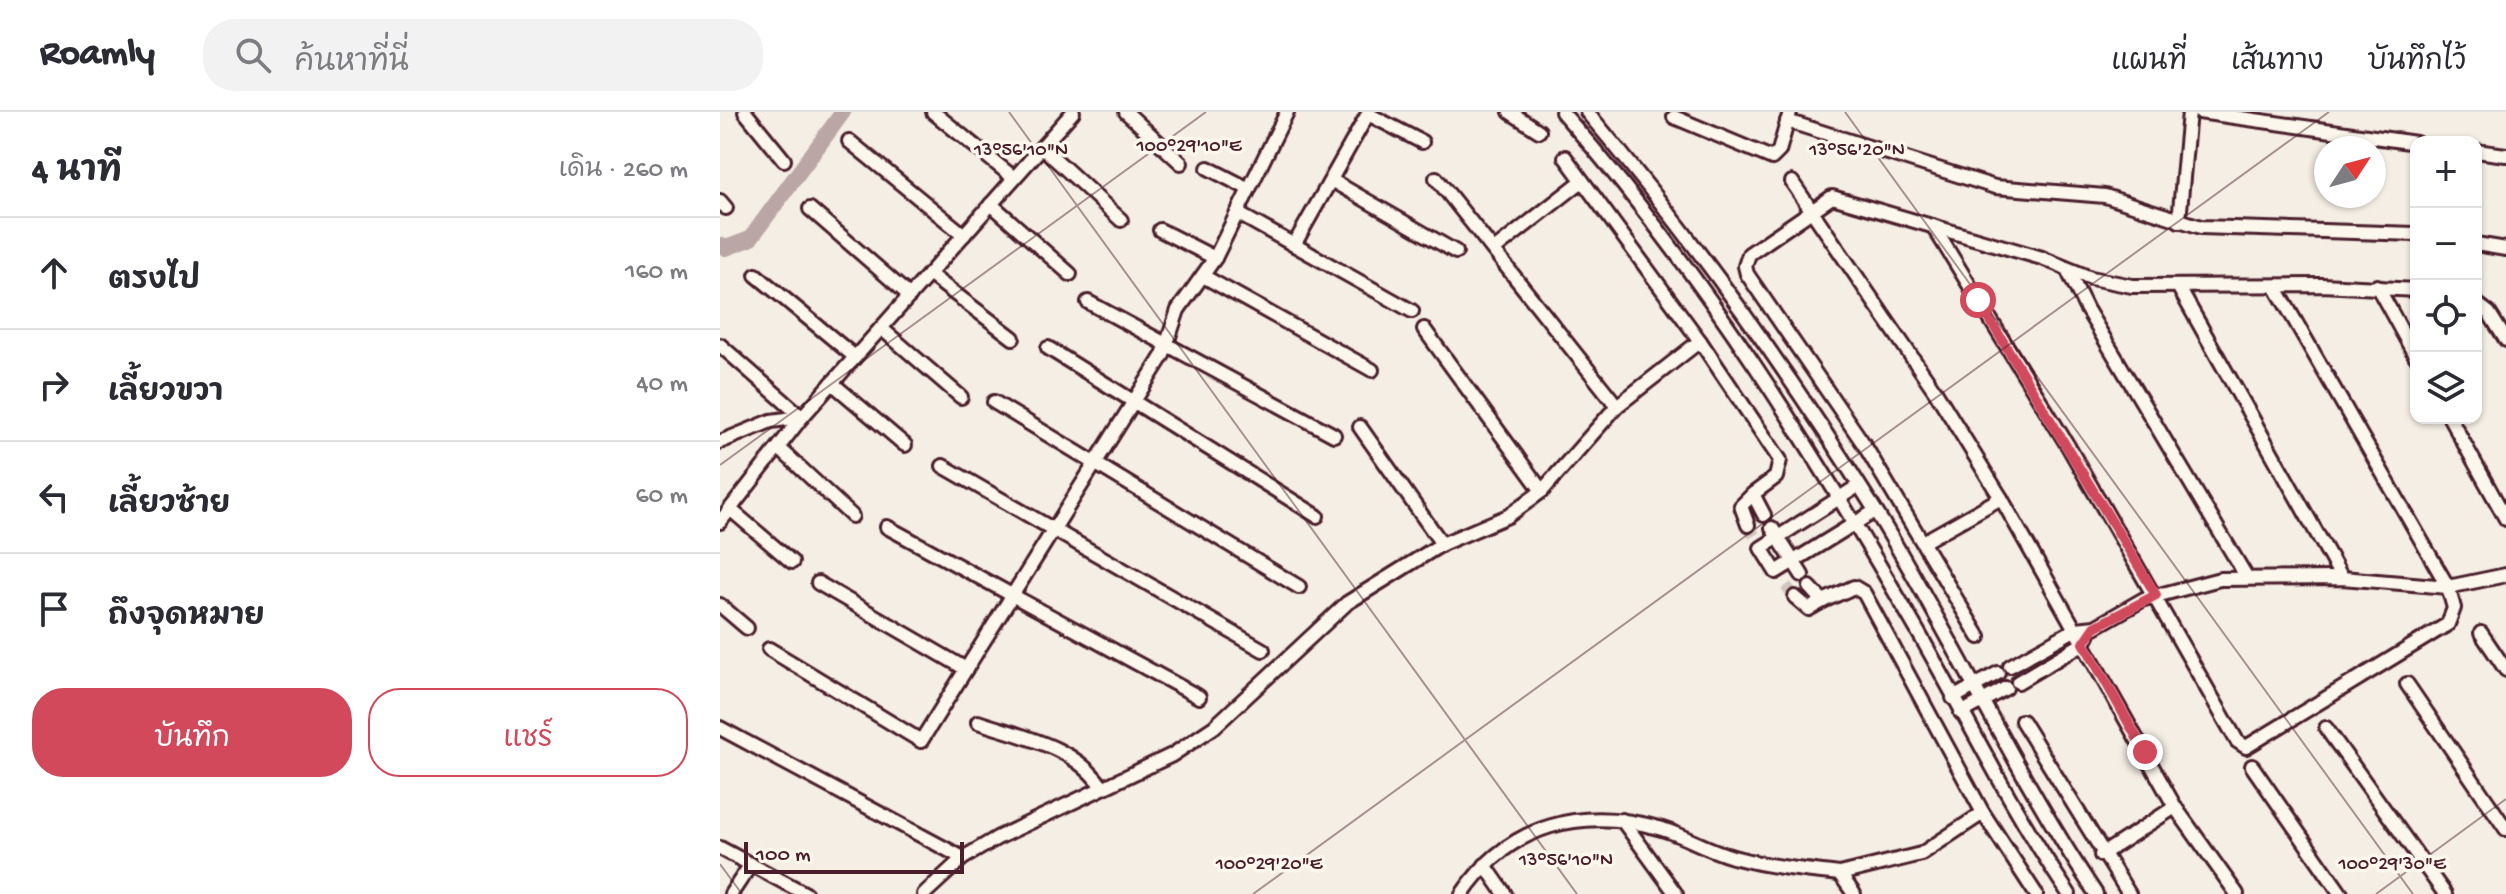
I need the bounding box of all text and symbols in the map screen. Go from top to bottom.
search box [203,19,763,91]
text: Roamly [40,33,155,77]
icon: search [231,33,275,77]
text: ค้นหาที่นี่ [295,47,409,82]
text: แผนที่ [2111,47,2187,80]
text: เส้นทาง [2231,47,2324,80]
text: บันทึกไว้ [2368,47,2466,80]
text: 100°29'10"E [1136,136,1243,159]
north arrow [2314,136,2386,208]
map controls [2410,136,2482,424]
button: + [2410,136,2482,208]
text: 13°56'10"N [973,140,1068,163]
text: 13°56'20"N [1808,140,1905,163]
text: 4 นาที [32,154,122,194]
text: เดิน · 260 m [559,156,688,187]
button: − [2410,208,2482,280]
icon: ahead [32,251,76,295]
text: 160 m [625,258,688,289]
text: ตรงไป [108,265,200,300]
button: locate [2410,280,2482,352]
route start [1960,282,1996,318]
button: layers [2410,352,2482,424]
icon: right [32,363,76,407]
text: 40 m [636,370,688,401]
text: เลี้ยวขวา [108,377,223,412]
icon: left [32,475,76,519]
text: 60 m [635,482,688,513]
text: เลี้ยวซ้าย [108,489,230,524]
icon: arrive [32,587,76,631]
text: ถึงจุดหมาย [108,601,265,636]
button: บันทึก [32,688,352,777]
button: แชร์ [368,688,688,777]
route end [2127,734,2163,770]
scale bar [744,838,964,874]
text: 100 m [756,843,811,869]
text: 13°56'10"N [1518,850,1613,873]
text: 100°29'20"E [1215,854,1324,877]
text: 100°29'30"E [2337,854,2447,877]

